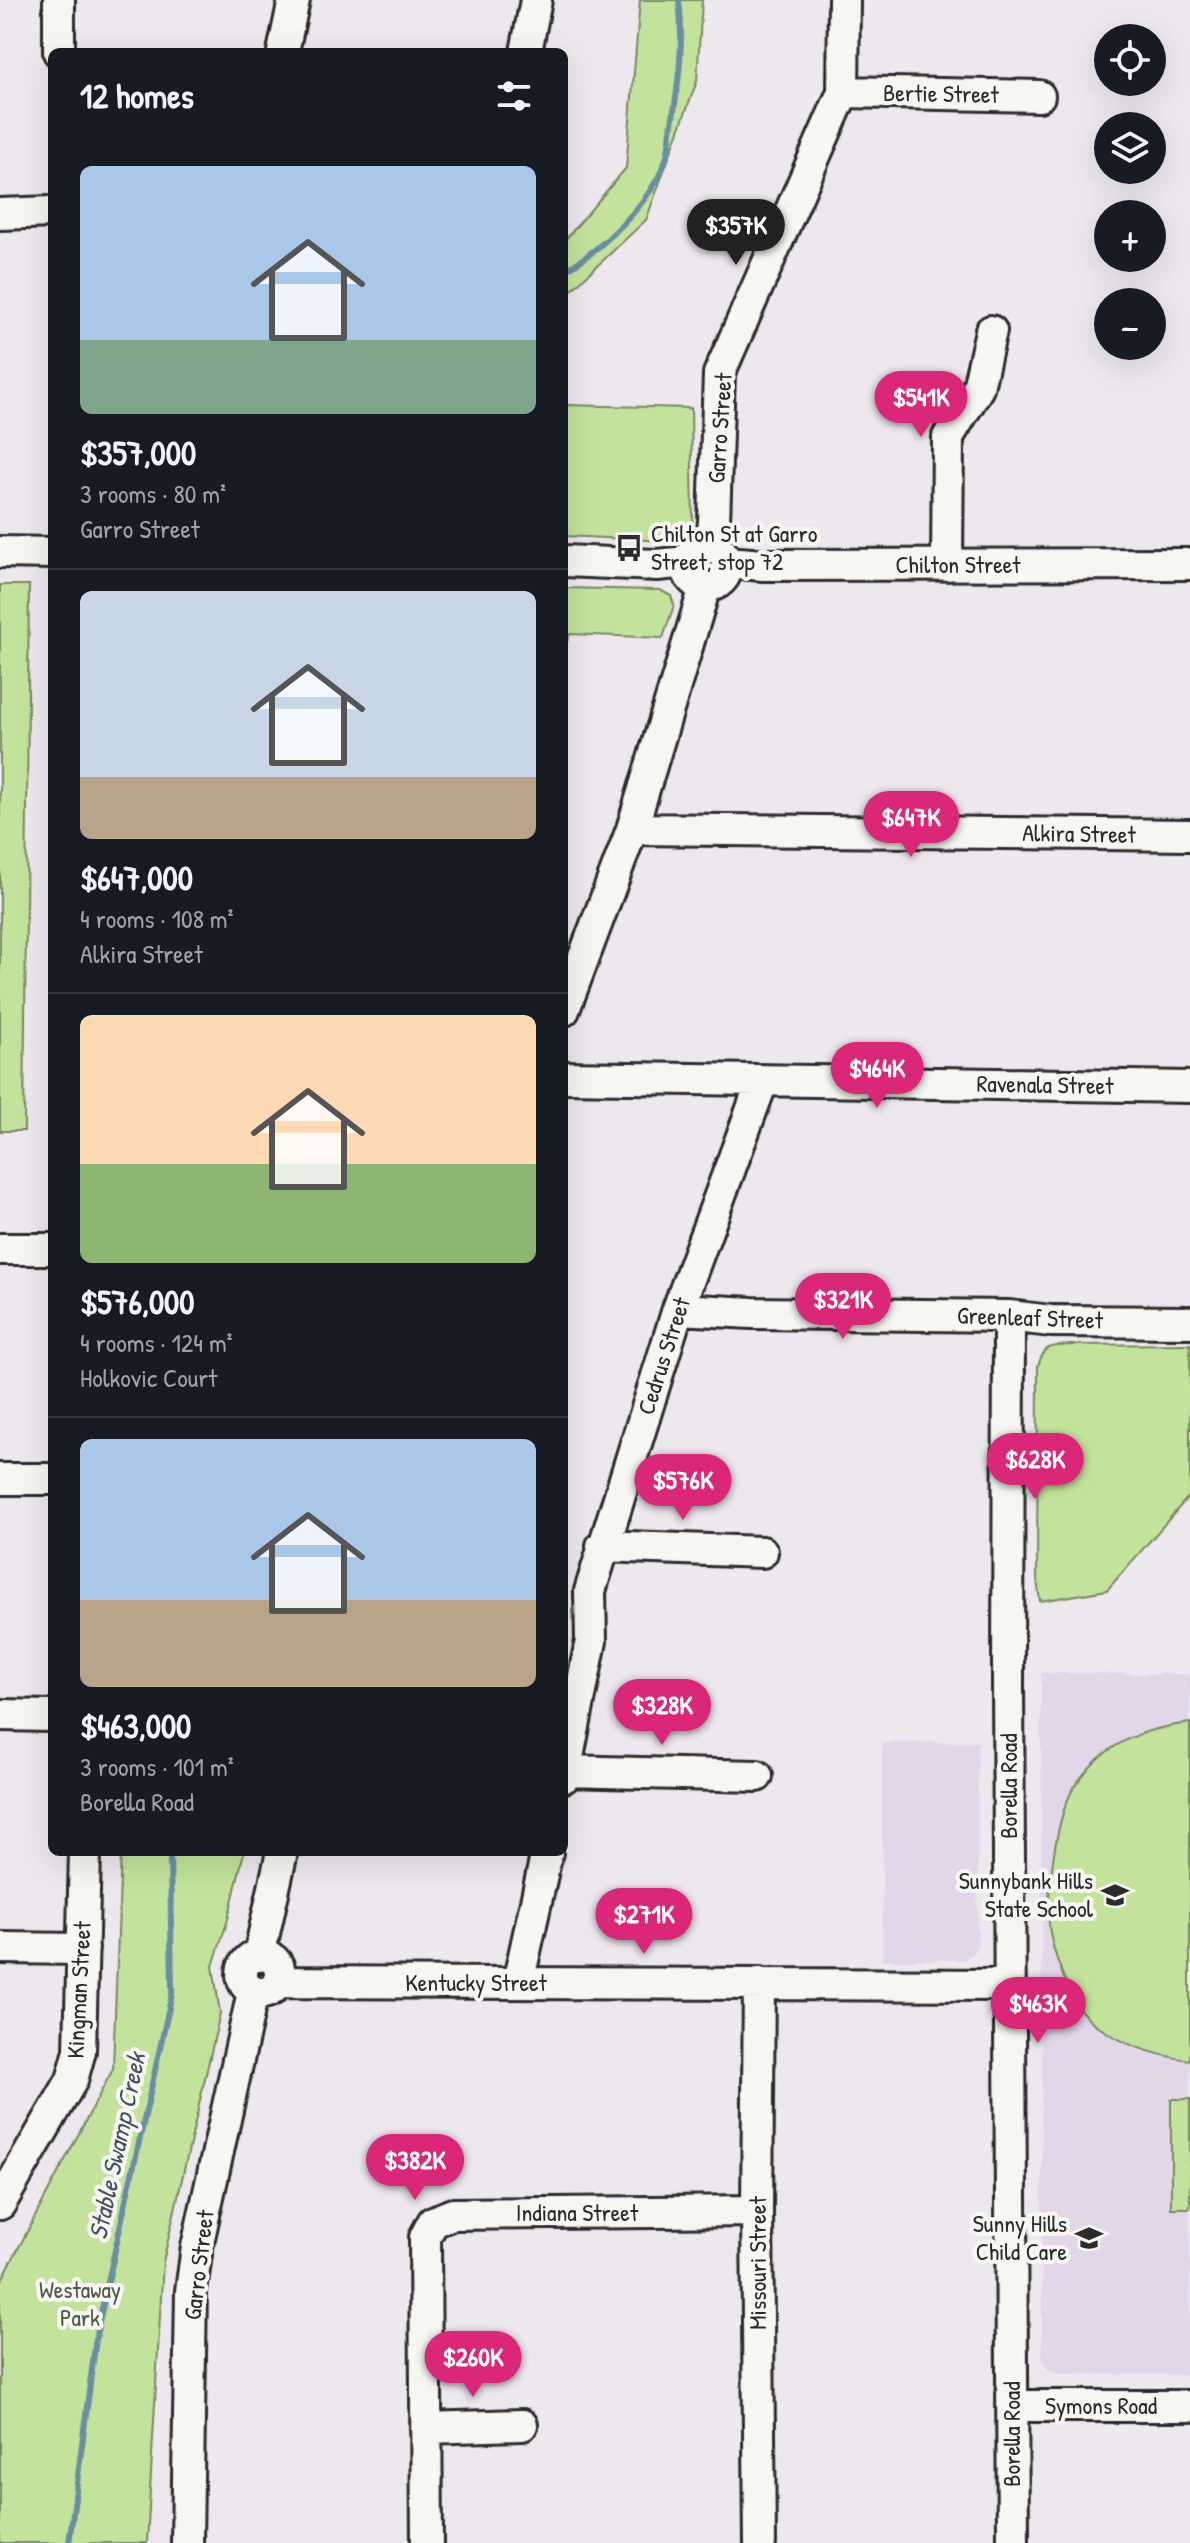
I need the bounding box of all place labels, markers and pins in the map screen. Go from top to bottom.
pin: $357K [680,199,792,267]
pin: $541K [865,371,977,439]
place label: Chilton St at Garro Street, stop 72 [651,517,818,577]
bus stop icon: Chilton St at Garro Street, stop 72 [614,533,644,563]
pin: $647K [855,791,967,859]
pin: $464K [821,1042,933,1110]
pin: $321K [787,1273,899,1341]
pin: $628K [979,1433,1091,1501]
pin: $576K [627,1454,739,1522]
pin: $328K [606,1679,718,1747]
place label: Sunnybank Hills State School [959,1864,1094,1924]
school or university icon: Sunnybank Hills State School [1100,1880,1130,1910]
pin: $271K [588,1888,700,1956]
pin: $463K [982,1977,1094,2045]
pin: $382K [359,2134,471,2202]
place label: Sunny Hills Child Care [973,2207,1067,2267]
school or university icon: Sunny Hills Child Care [1074,2223,1104,2253]
pin: $260K [417,2331,529,2399]

